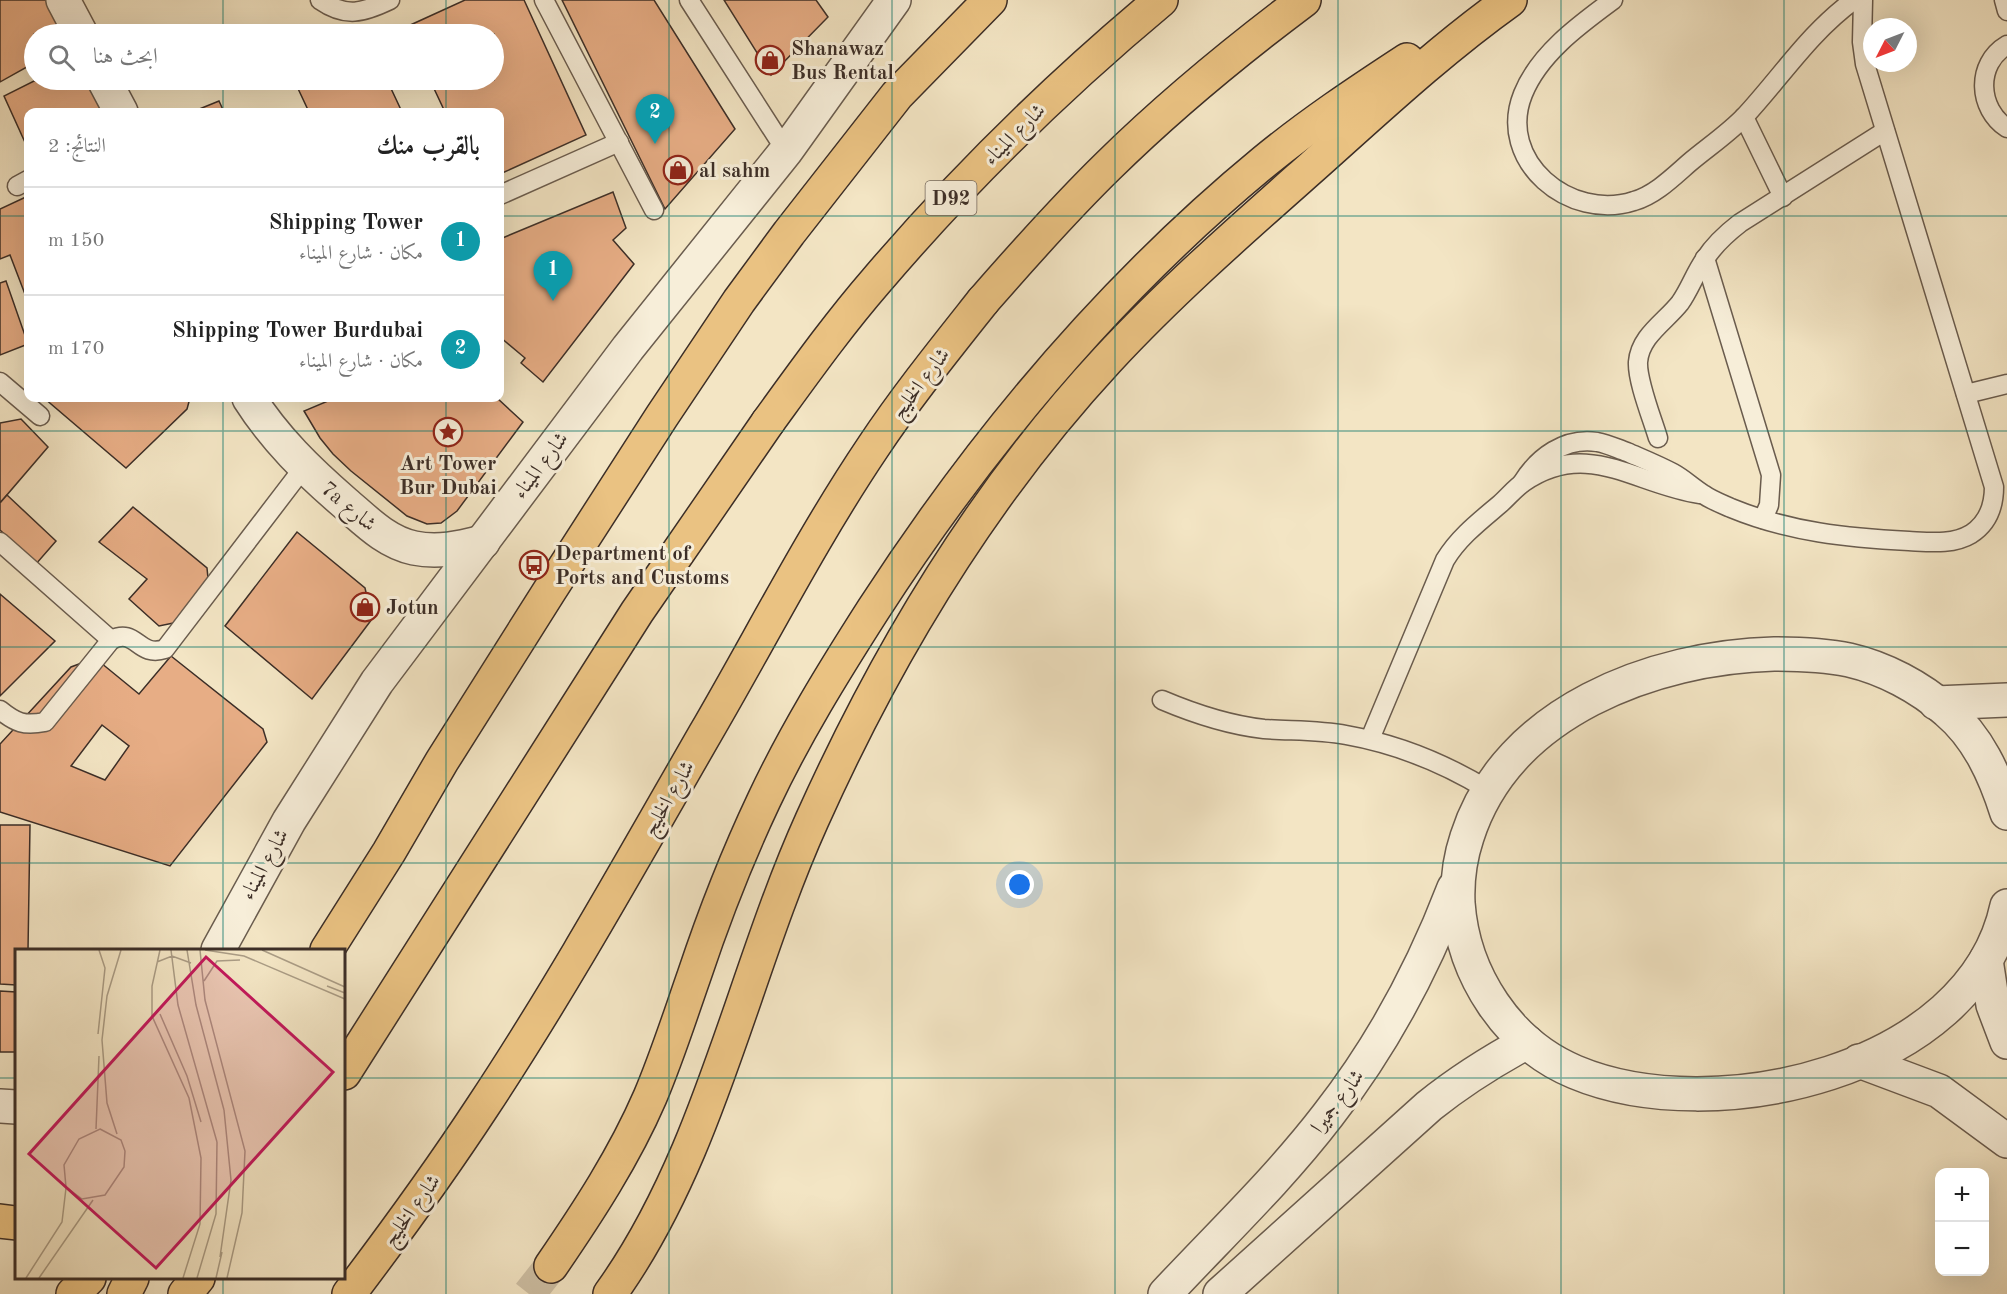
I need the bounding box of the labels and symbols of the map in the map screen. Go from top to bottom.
north arrow [1863,18,1917,72]
place label: Shanawaz Bus Rental [791,39,894,84]
shop icon: Shanawaz Bus Rental [754,44,786,76]
pin: 2 [636,94,674,144]
street label: شارع الميناء [980,100,1054,174]
shop icon: al sahm [662,154,694,186]
place label: al sahm [699,161,770,182]
road number: D92 [926,181,976,215]
pin: 1 [534,252,572,301]
street label: شارع الخليج [888,345,960,428]
place icon: Art Tower Bur Dubai [432,416,464,448]
street label: شارع الميناء [510,429,578,507]
place label: Art Tower Bur Dubai [399,454,497,499]
street label: 7a شارع [313,478,380,541]
place label: Department of Ports and Customs [555,544,729,589]
bus stop icon: Department of Ports and Customs [518,549,550,581]
shop icon: Jotun [349,591,381,623]
place label: Jotun [386,598,439,619]
street label: شارع الخليج [639,758,705,843]
street label: شارع الميناء [237,826,299,907]
your location [1005,870,1034,899]
inset map [15,949,345,1279]
street label: شارع جميرا [1308,1066,1374,1141]
street label: شارع الخليج [379,1171,451,1255]

